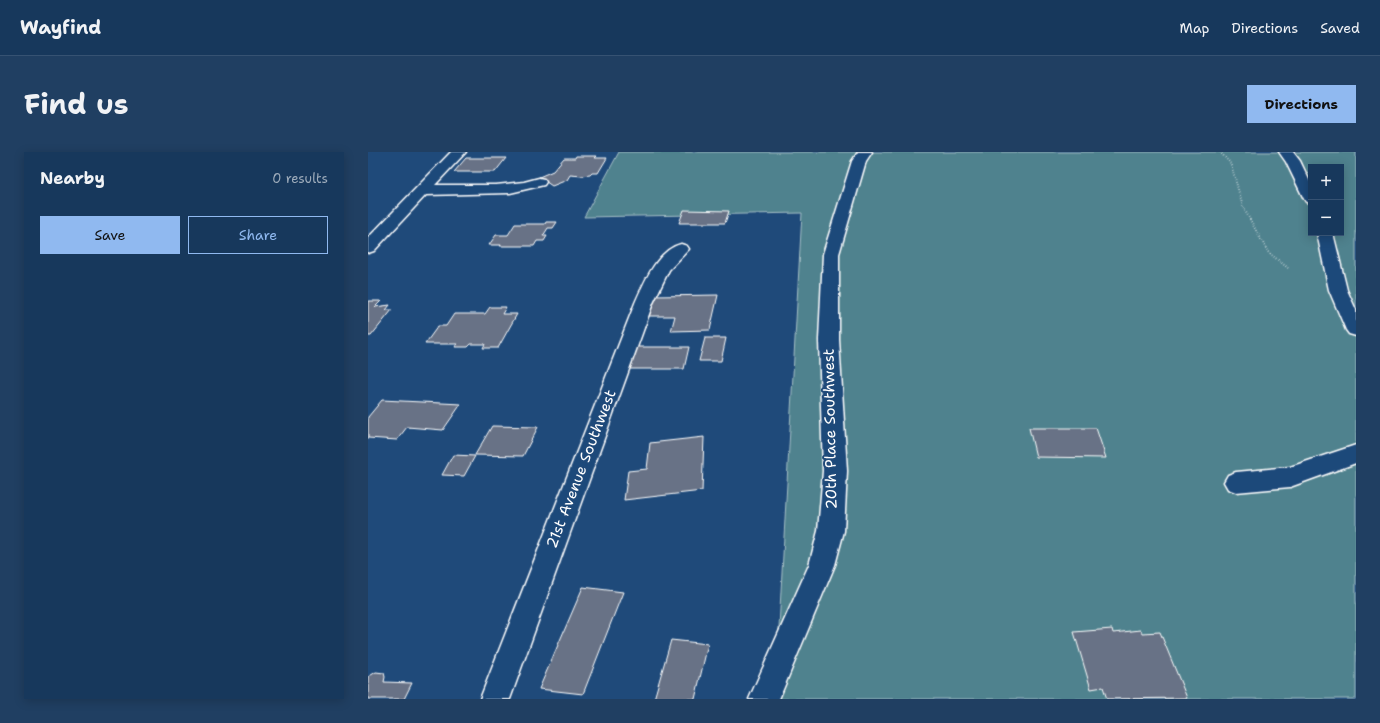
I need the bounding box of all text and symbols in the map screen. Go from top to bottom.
text: Wayfind [20,15,101,40]
text: Map [1180,19,1210,37]
text: Directions [1232,19,1298,37]
text: Saved [1320,19,1360,37]
text: Find us [24,85,129,123]
button: Directions [1247,85,1356,123]
map controls [1308,164,1344,236]
button: + [1308,164,1344,200]
text: Nearby [40,167,105,189]
text: 0 results [272,170,328,187]
button: − [1308,200,1344,236]
button: Save [40,216,180,254]
button: Share [188,216,328,254]
street label: 20th Place Southwest [819,349,841,509]
street label: 21st Avenue Southwest [542,387,620,551]

